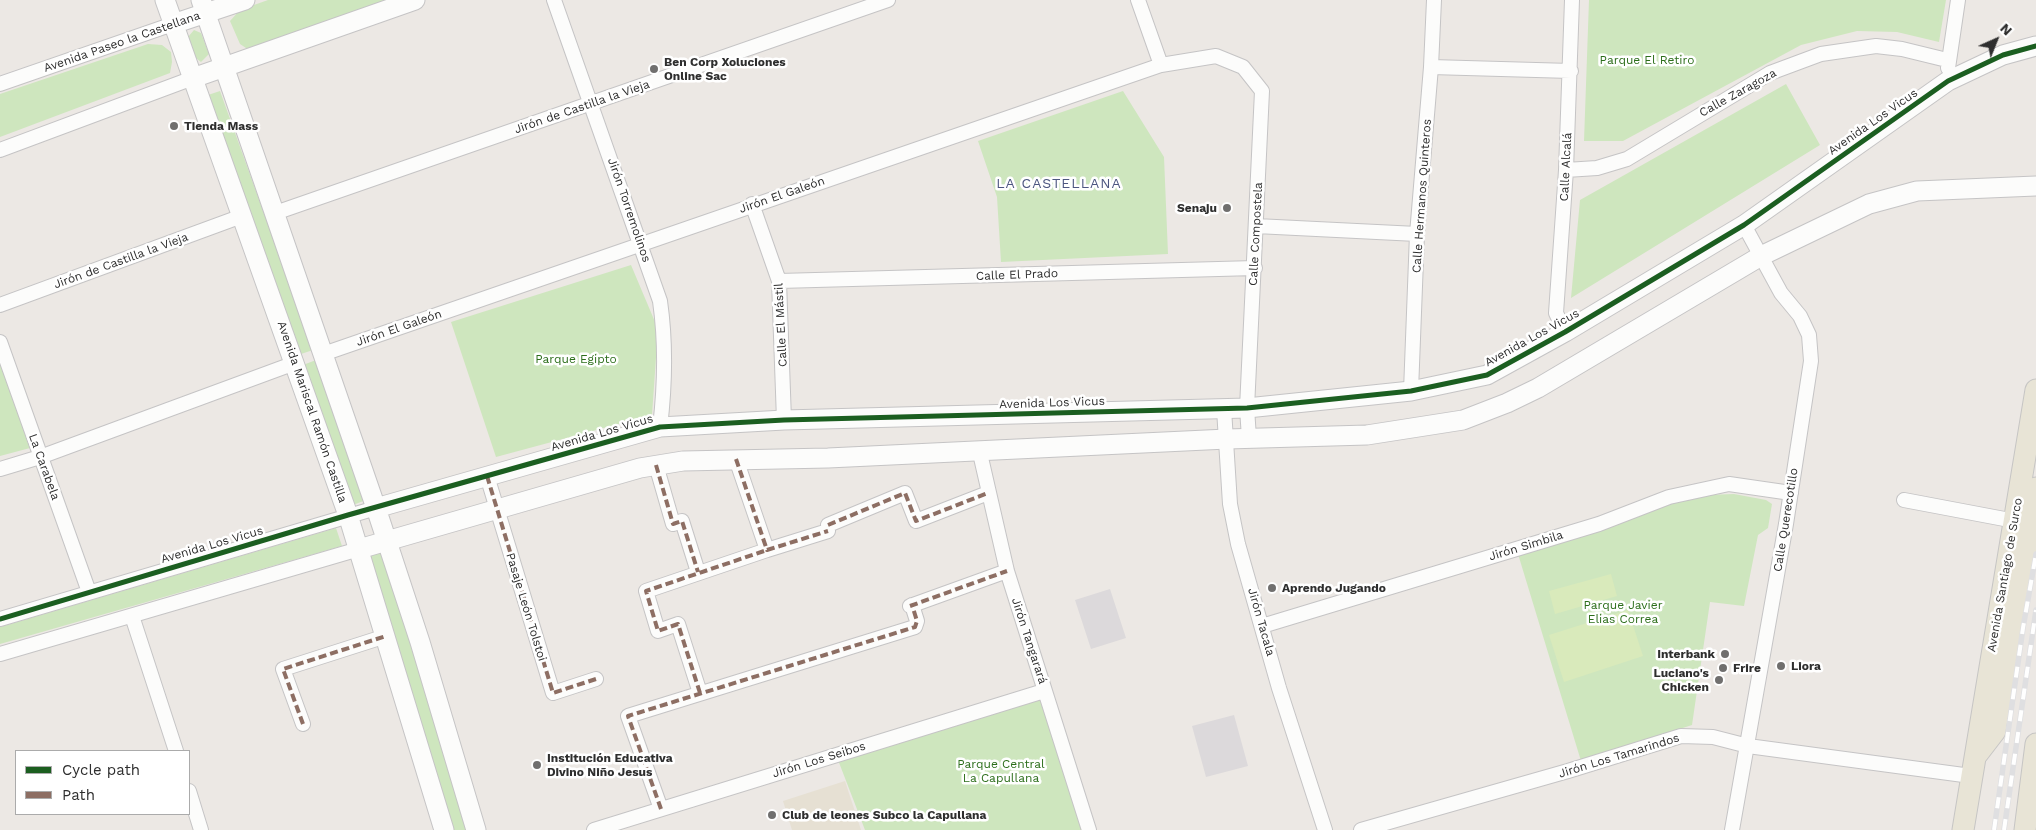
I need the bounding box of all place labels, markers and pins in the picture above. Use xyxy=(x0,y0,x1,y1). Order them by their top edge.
place label: Ben Corp Xoluciones Online Sac xyxy=(664,55,786,83)
marker: Ben Corp Xoluciones Online Sac xyxy=(648,63,660,75)
place label: Tienda Mass xyxy=(184,119,258,133)
marker: Tienda Mass xyxy=(168,120,180,132)
place label: Senaju xyxy=(1177,201,1217,215)
marker: Senaju xyxy=(1221,202,1233,214)
place label: Aprendo Jugando xyxy=(1282,581,1386,595)
marker: Aprendo Jugando xyxy=(1266,582,1278,594)
place label: Interbank xyxy=(1657,647,1715,661)
marker: Interbank xyxy=(1719,648,1731,660)
place label: Liora xyxy=(1791,659,1821,673)
marker: Liora xyxy=(1775,660,1787,672)
place label: Frire xyxy=(1733,661,1761,675)
marker: Frire xyxy=(1717,662,1729,674)
place label: Luciano's Chicken xyxy=(1653,666,1709,694)
marker: Luciano's Chicken xyxy=(1713,674,1725,686)
place label: Institución Educativa Divino Niño Jesus xyxy=(547,751,673,779)
marker: Institución Educativa Divino Niño Jesus xyxy=(531,759,543,771)
place label: Club de leones Subco la Capullana xyxy=(782,808,986,822)
marker: Club de leones Subco la Capullana xyxy=(766,809,778,821)

